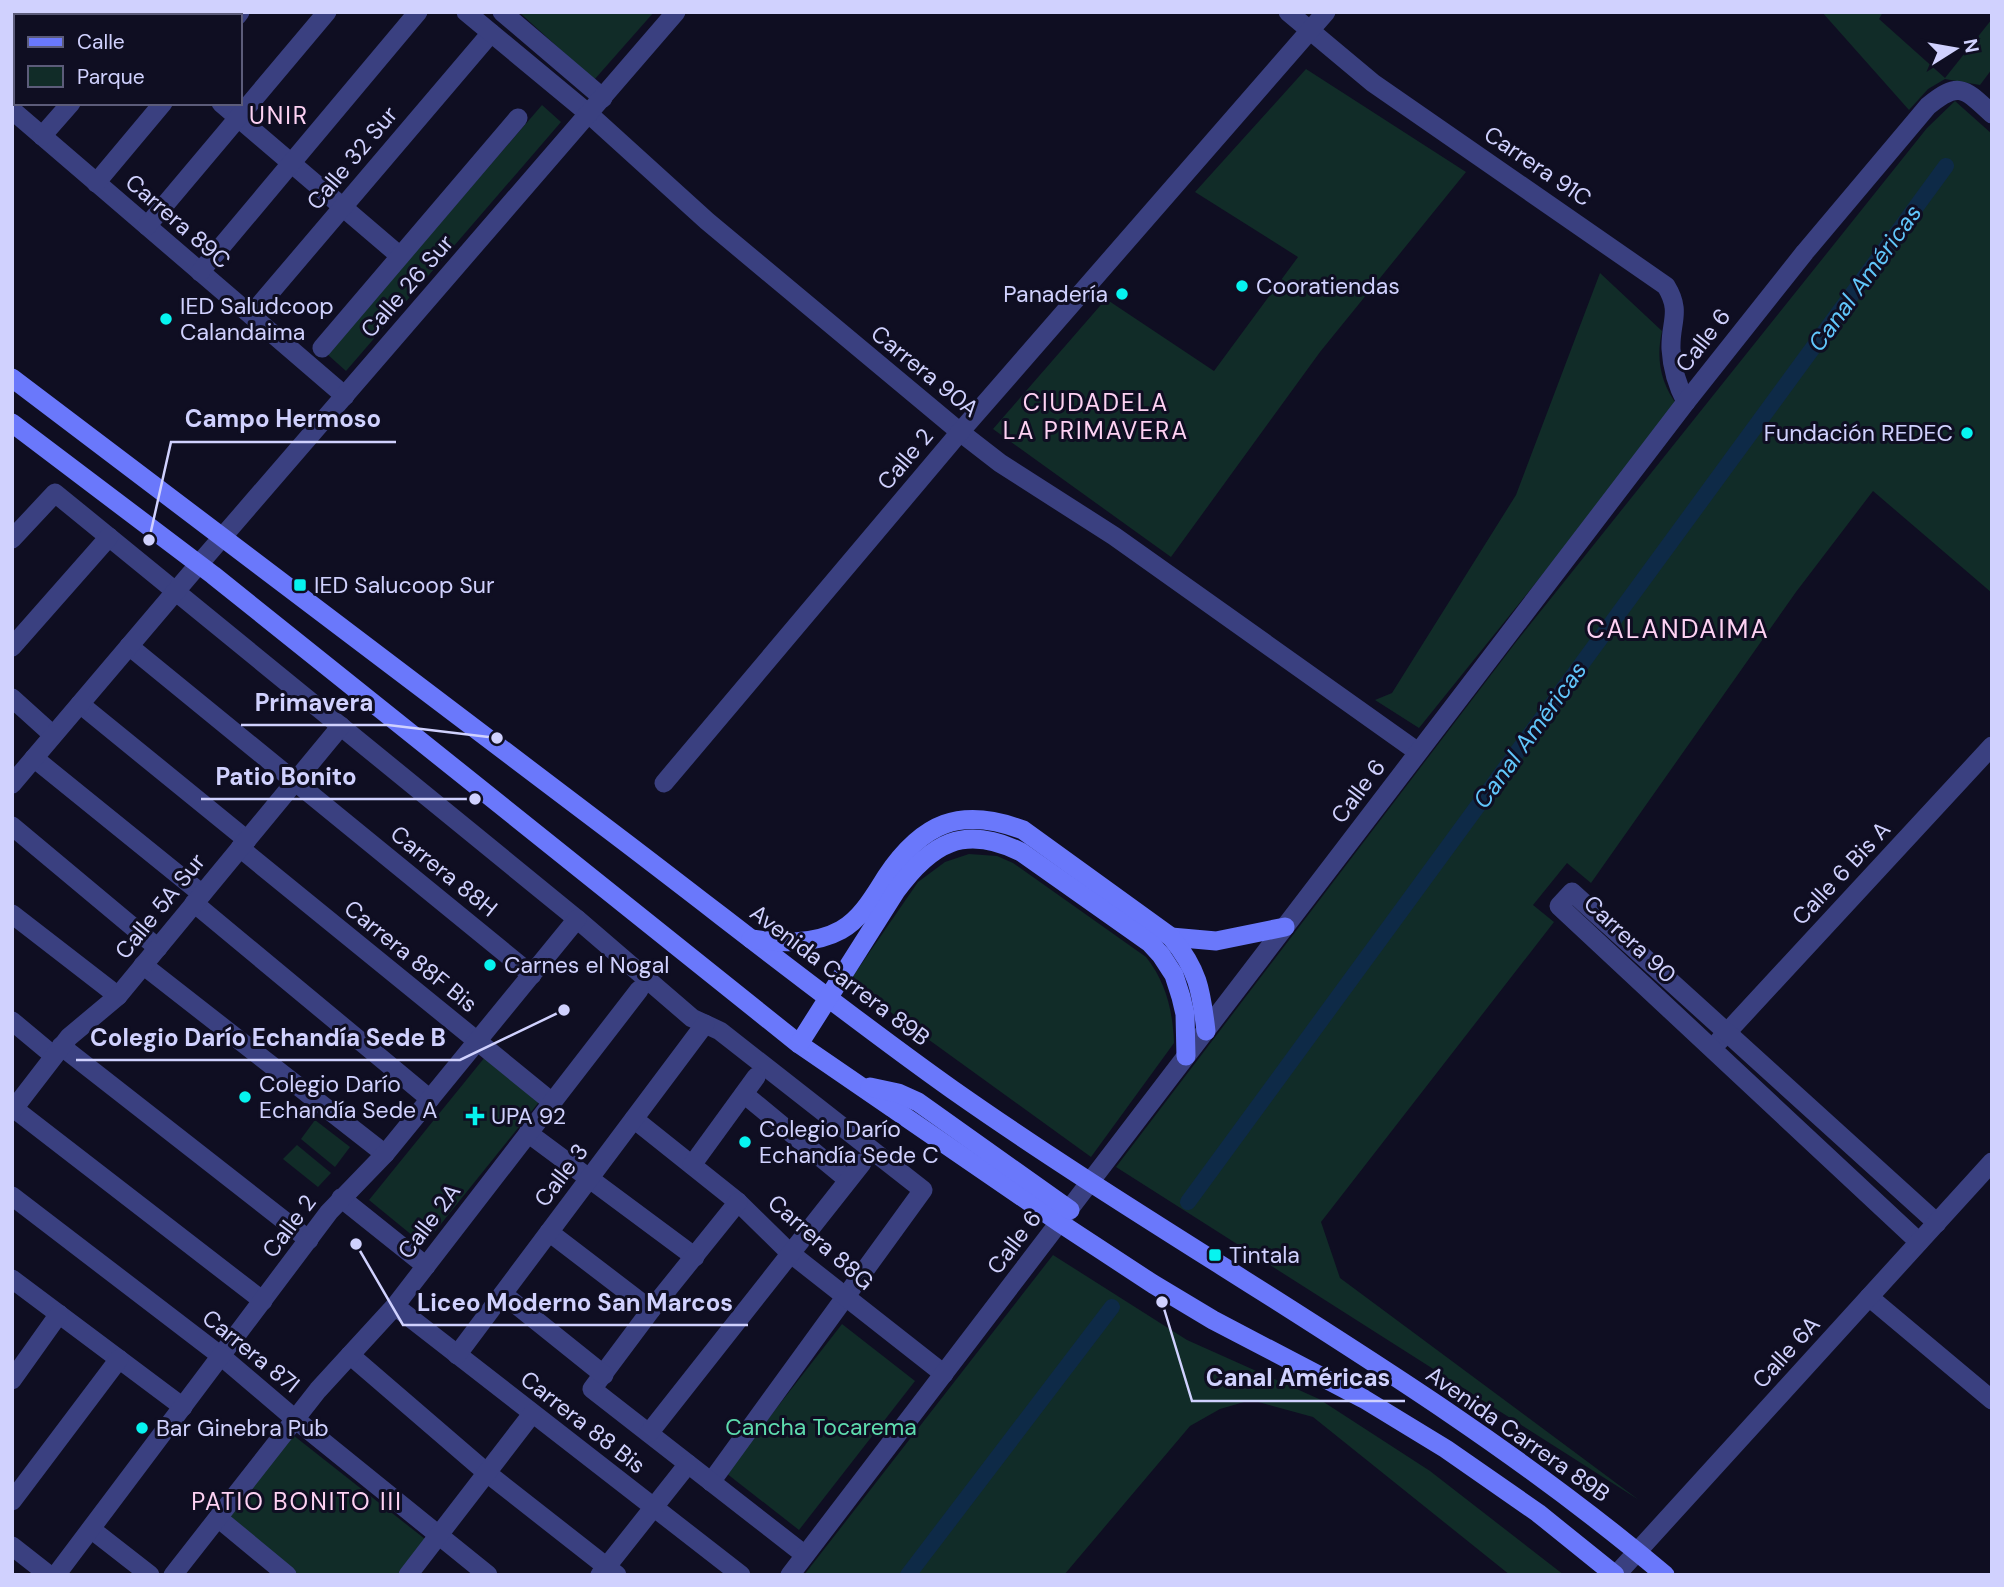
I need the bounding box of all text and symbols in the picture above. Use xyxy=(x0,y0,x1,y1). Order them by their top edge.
legend xyxy=(14,14,242,105)
north arrow xyxy=(1920,14,1990,84)
text: Calle xyxy=(77,28,125,56)
text: N xyxy=(1958,37,1985,55)
text: Parque xyxy=(77,63,145,91)
district label: UNIR xyxy=(249,100,309,131)
street label: Calle 32 Sur xyxy=(300,100,404,216)
street label: Carrera 91C xyxy=(1478,119,1598,213)
street label: Carrera 89C xyxy=(119,167,237,275)
water label: Canal Américas xyxy=(1801,198,1928,357)
street label: Calle 26 Sur xyxy=(354,228,460,344)
place label: Cooratiendas xyxy=(1256,271,1400,301)
marker: Cooratiendas xyxy=(1234,278,1250,294)
place label: Panadería xyxy=(1003,279,1108,309)
marker: Panadería xyxy=(1114,286,1130,302)
place label: IED Saludcoop Calandaima xyxy=(180,291,334,347)
street label: Calle 6 xyxy=(1669,302,1737,378)
marker: IED Saludcoop Calandaima xyxy=(158,311,174,327)
street label: Carrera 90A xyxy=(865,318,985,424)
district label: CIUDADELA LA PRIMAVERA xyxy=(1003,387,1189,446)
callout: Campo Hermoso xyxy=(171,397,396,442)
text: Campo Hermoso xyxy=(185,403,381,434)
place label: Fundación REDEC xyxy=(1764,418,1953,448)
street label: Calle 2 xyxy=(870,422,940,496)
marker: Fundación REDEC xyxy=(1959,425,1975,441)
place label: IED Salucoop Sur xyxy=(314,570,494,600)
marker: IED Salucoop Sur xyxy=(292,577,308,593)
district label: CALANDAIMA xyxy=(1586,612,1770,646)
water label: Canal Américas xyxy=(1466,655,1593,814)
callout: Primavera xyxy=(241,680,388,725)
text: Primavera xyxy=(255,687,373,718)
street label: Calle 6 xyxy=(1324,753,1392,829)
callout: Patio Bonito xyxy=(201,754,370,799)
text: Patio Bonito xyxy=(215,761,357,792)
street label: Calle 6 Bis A xyxy=(1785,815,1897,931)
street label: Carrera 88H xyxy=(384,819,504,923)
street label: Calle 5A Sur xyxy=(108,847,212,965)
street label: Carrera 90 xyxy=(1577,888,1683,990)
street label: Carrera 88F Bis xyxy=(338,893,484,1019)
street label: Avenida Carrera 89B xyxy=(744,897,936,1053)
place label: Carnes el Nogal xyxy=(504,950,669,980)
marker: Carnes el Nogal xyxy=(482,957,498,973)
callout: Colegio Darío Echandía Sede B xyxy=(76,1015,460,1060)
text: Colegio Darío Echandía Sede B xyxy=(90,1022,446,1053)
place label: Colegio Darío Echandía Sede A xyxy=(259,1069,438,1125)
marker: Colegio Darío Echandía Sede A xyxy=(237,1089,253,1105)
place label: UPA 92 xyxy=(491,1101,566,1131)
marker: UPA 92 xyxy=(465,1106,485,1126)
place label: Colegio Darío Echandía Sede C xyxy=(759,1114,939,1170)
marker: Colegio Darío Echandía Sede C xyxy=(737,1134,753,1150)
street label: Calle 3 xyxy=(527,1137,595,1213)
street label: Calle 2A xyxy=(391,1177,467,1265)
street label: Calle 2 xyxy=(255,1188,323,1264)
street label: Carrera 88G xyxy=(762,1188,880,1296)
street label: Calle 6 xyxy=(980,1204,1048,1280)
place label: Tintala xyxy=(1229,1240,1300,1270)
marker: Tintala xyxy=(1207,1247,1223,1263)
callout: Liceo Moderno San Marcos xyxy=(403,1280,748,1325)
text: Liceo Moderno San Marcos xyxy=(417,1287,733,1318)
street label: Carrera 87I xyxy=(196,1303,306,1399)
street label: Calle 6A xyxy=(1746,1310,1826,1394)
callout: Canal Américas xyxy=(1192,1356,1405,1401)
street label: Avenida Carrera 89B xyxy=(1420,1359,1616,1509)
text: Canal Américas xyxy=(1206,1362,1390,1393)
street label: Carrera 88 Bis xyxy=(514,1364,652,1480)
park label: Cancha Tocarema xyxy=(725,1412,917,1442)
place label: Bar Ginebra Pub xyxy=(156,1413,329,1443)
marker: Bar Ginebra Pub xyxy=(134,1420,150,1436)
district label: PATIO BONITO III xyxy=(191,1486,403,1517)

